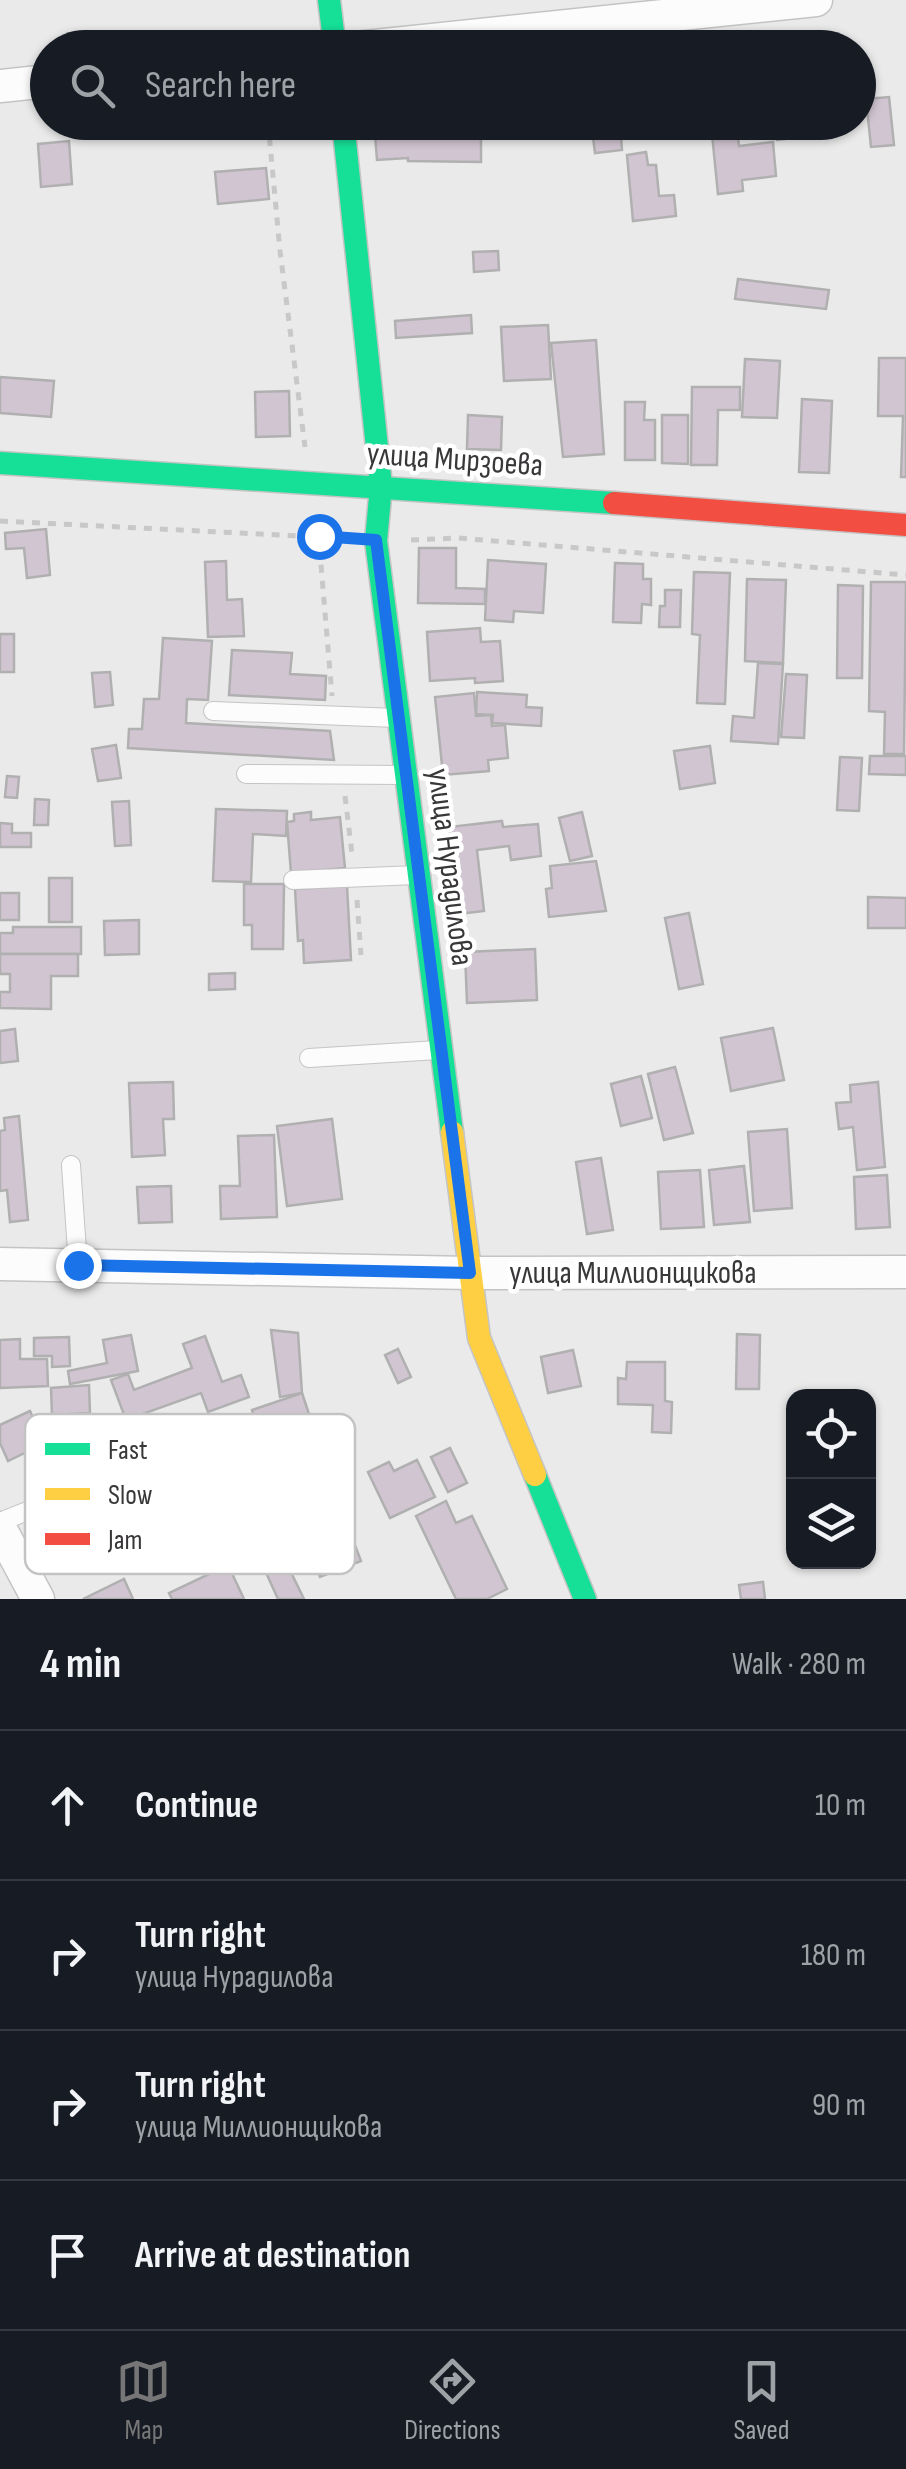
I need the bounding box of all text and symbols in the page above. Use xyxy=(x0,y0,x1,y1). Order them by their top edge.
search box xyxy=(30,30,876,140)
icon: search xyxy=(65,58,120,113)
text: Search here xyxy=(145,63,296,108)
street label: улица Мирзоева xyxy=(366,434,544,486)
route start xyxy=(297,514,343,560)
street label: улица Нурадилова xyxy=(419,766,481,968)
route end xyxy=(56,1243,102,1289)
street label: улица Миллионщикова xyxy=(509,1254,757,1293)
map controls xyxy=(786,1389,876,1569)
button: locate xyxy=(786,1389,876,1479)
legend xyxy=(25,1414,355,1574)
text: Fast xyxy=(108,1434,147,1467)
text: Slow xyxy=(108,1479,153,1512)
button: layers xyxy=(786,1479,876,1569)
text: Jam xyxy=(107,1524,143,1557)
text: 4 min xyxy=(40,1639,121,1690)
text: Walk · 280 m xyxy=(732,1645,866,1684)
icon: ahead xyxy=(40,1778,95,1833)
text: Continue xyxy=(135,1783,258,1828)
text: 10 m xyxy=(815,1786,866,1825)
text: Turn right xyxy=(135,1913,266,1958)
icon: right xyxy=(40,1928,95,1983)
text: 180 m xyxy=(801,1936,866,1975)
text: улица Нурадилова xyxy=(135,1958,334,1997)
text: Turn right xyxy=(135,2063,266,2108)
icon: right xyxy=(40,2078,95,2133)
text: 90 m xyxy=(812,2086,866,2125)
text: улица Миллионщикова xyxy=(135,2108,382,2147)
icon: arrive xyxy=(40,2228,95,2283)
text: Arrive at destination xyxy=(135,2233,410,2278)
tab: Map xyxy=(116,2354,171,2447)
tab: Directions xyxy=(404,2354,501,2447)
tab: Saved xyxy=(733,2354,790,2447)

